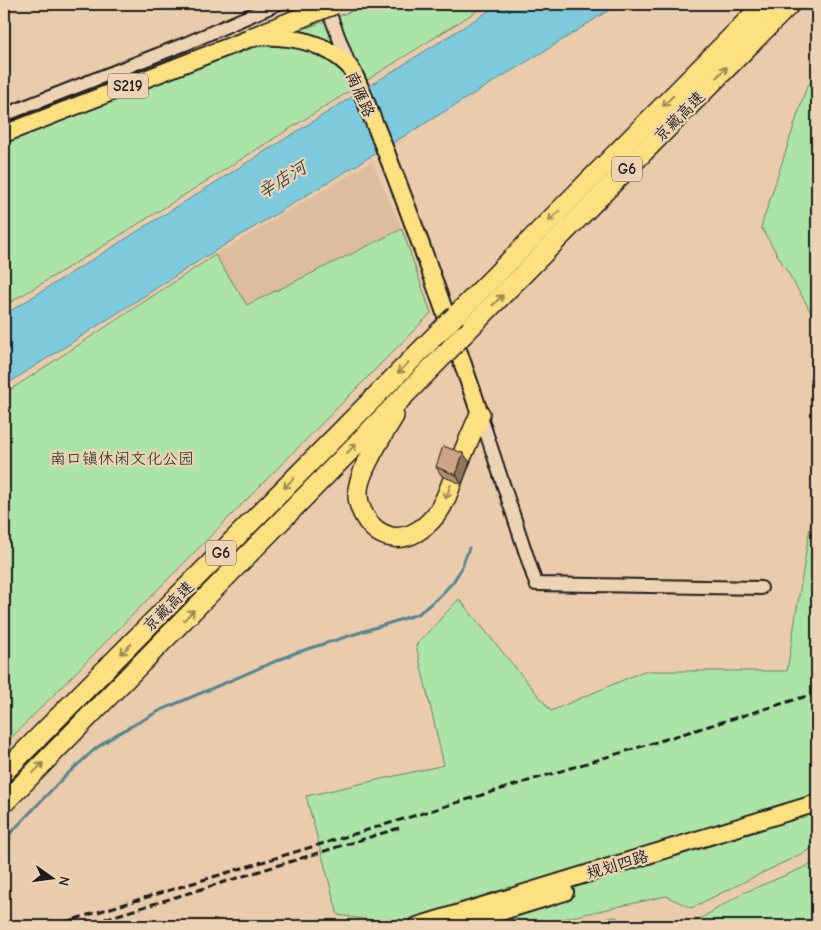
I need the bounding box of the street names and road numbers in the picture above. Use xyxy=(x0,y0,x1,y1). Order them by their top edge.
street label: 南雁路 xyxy=(342,69,378,120)
road number: S219 xyxy=(108,74,148,98)
street label: 京藏高速 xyxy=(651,88,709,146)
road number: G6 xyxy=(612,156,642,182)
road number: G6 xyxy=(206,540,236,566)
street label: 京藏高速 xyxy=(140,578,198,636)
street label: 规划四路 xyxy=(584,847,651,883)

